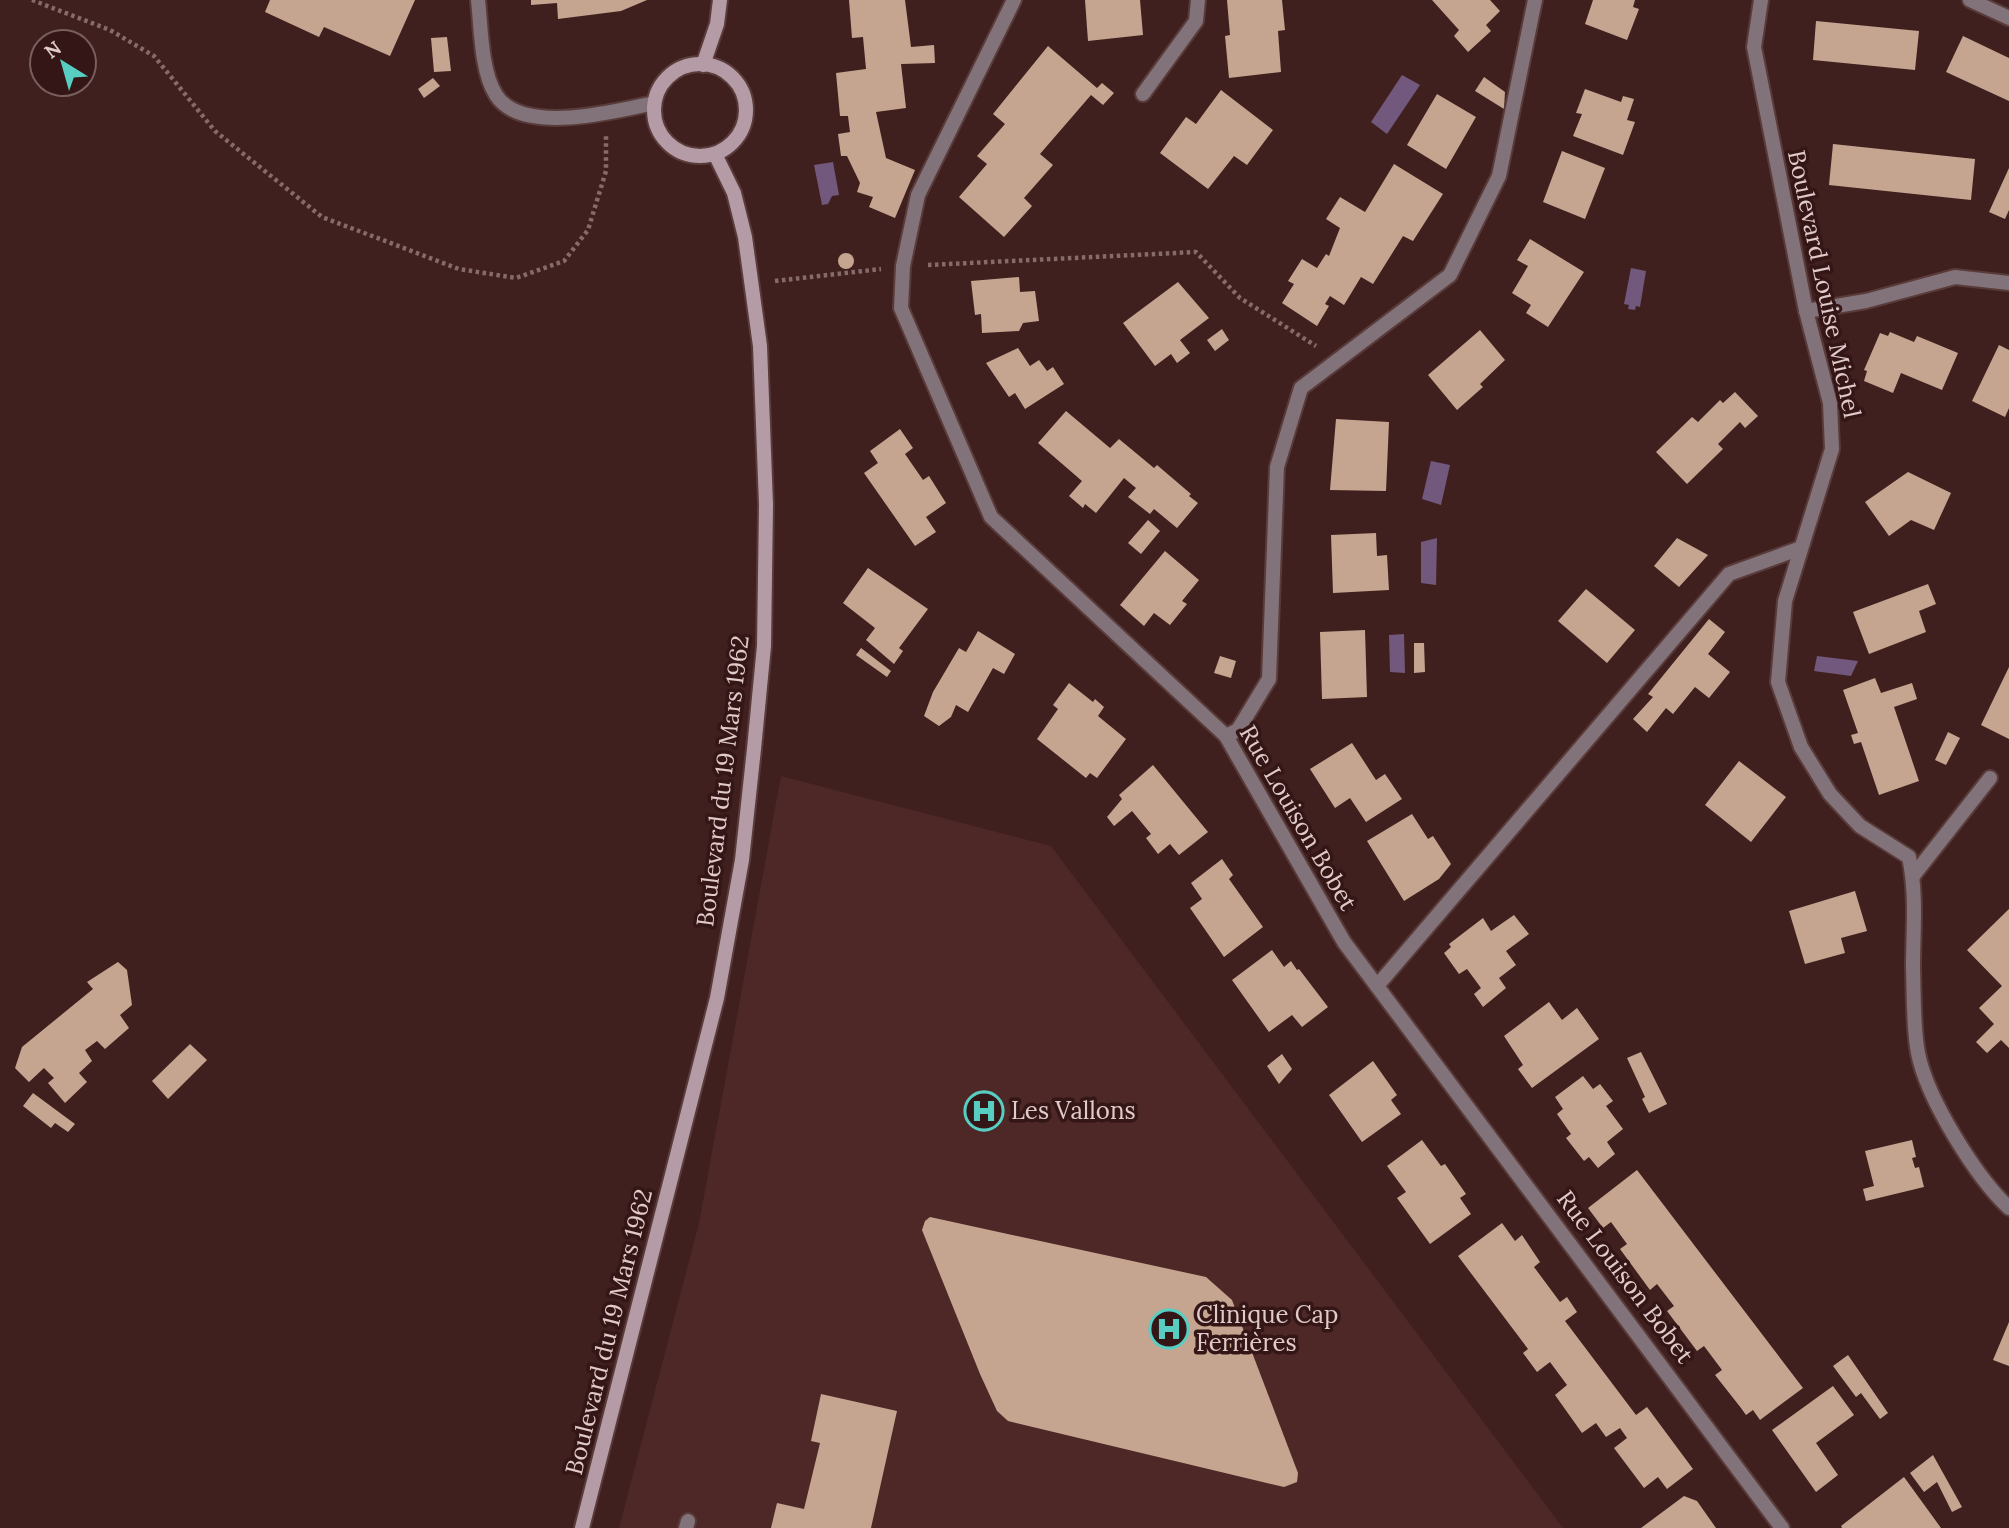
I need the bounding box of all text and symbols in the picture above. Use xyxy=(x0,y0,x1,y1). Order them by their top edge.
north arrow xyxy=(28,28,98,98)
text: N xyxy=(40,35,66,63)
street label: Boulevard Louise Michel xyxy=(1781,147,1868,421)
street label: Boulevard du 19 Mars 1962 xyxy=(689,633,756,928)
street label: Rue Louison Bobet xyxy=(1233,720,1364,917)
hospital icon: Les Vallons xyxy=(963,1090,1005,1132)
place label: Les Vallons xyxy=(1011,1095,1136,1126)
street label: Rue Louison Bobet xyxy=(1550,1184,1701,1370)
street label: Boulevard du 19 Mars 1962 xyxy=(558,1186,659,1478)
place label: Clinique Cap Ferrières xyxy=(1196,1299,1338,1358)
hospital icon: Clinique Cap Ferrières xyxy=(1148,1308,1190,1350)

